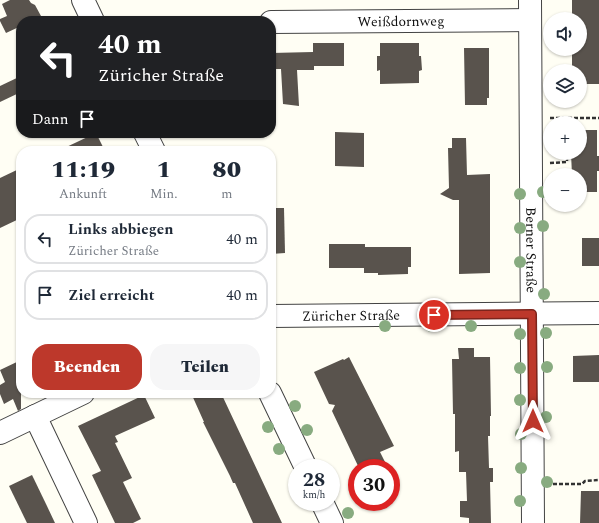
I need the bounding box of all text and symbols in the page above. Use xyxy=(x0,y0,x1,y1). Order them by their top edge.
street label: Weißdornweg xyxy=(357,11,445,32)
map controls xyxy=(543,12,587,212)
button: sound xyxy=(543,12,587,56)
text: 40 m xyxy=(98,23,162,66)
icon: left xyxy=(32,32,84,84)
text: Züricher Straße xyxy=(98,62,224,89)
button: layers xyxy=(543,64,587,108)
text: Dann xyxy=(32,108,68,131)
icon: arrive xyxy=(76,108,98,130)
button: + xyxy=(543,116,587,160)
text: 11:19 xyxy=(51,152,115,188)
text: 1 xyxy=(157,152,171,188)
text: 80 xyxy=(212,152,241,188)
button: − xyxy=(543,168,587,212)
text: Ankunft xyxy=(59,184,107,204)
text: Min. xyxy=(150,184,177,204)
text: m xyxy=(221,184,232,204)
street label: Berner Straße xyxy=(520,207,542,293)
text: Links abbiegen xyxy=(68,218,173,241)
icon: left xyxy=(34,228,56,250)
text: 40 m xyxy=(226,228,258,251)
text: Züricher Straße xyxy=(68,241,159,261)
icon: arrive xyxy=(34,284,56,306)
text: Ziel erreicht xyxy=(68,284,154,307)
text: 40 m xyxy=(226,284,258,307)
pin xyxy=(417,298,451,332)
icon: arrive xyxy=(423,304,445,326)
street label: Züricher Straße xyxy=(302,305,400,327)
button: Beenden xyxy=(32,344,142,390)
button: Teilen xyxy=(150,344,260,390)
position arrow xyxy=(512,400,554,442)
speed limit sign: 30 xyxy=(348,459,400,511)
text: 28 xyxy=(303,465,325,495)
text: km/h xyxy=(303,487,325,503)

